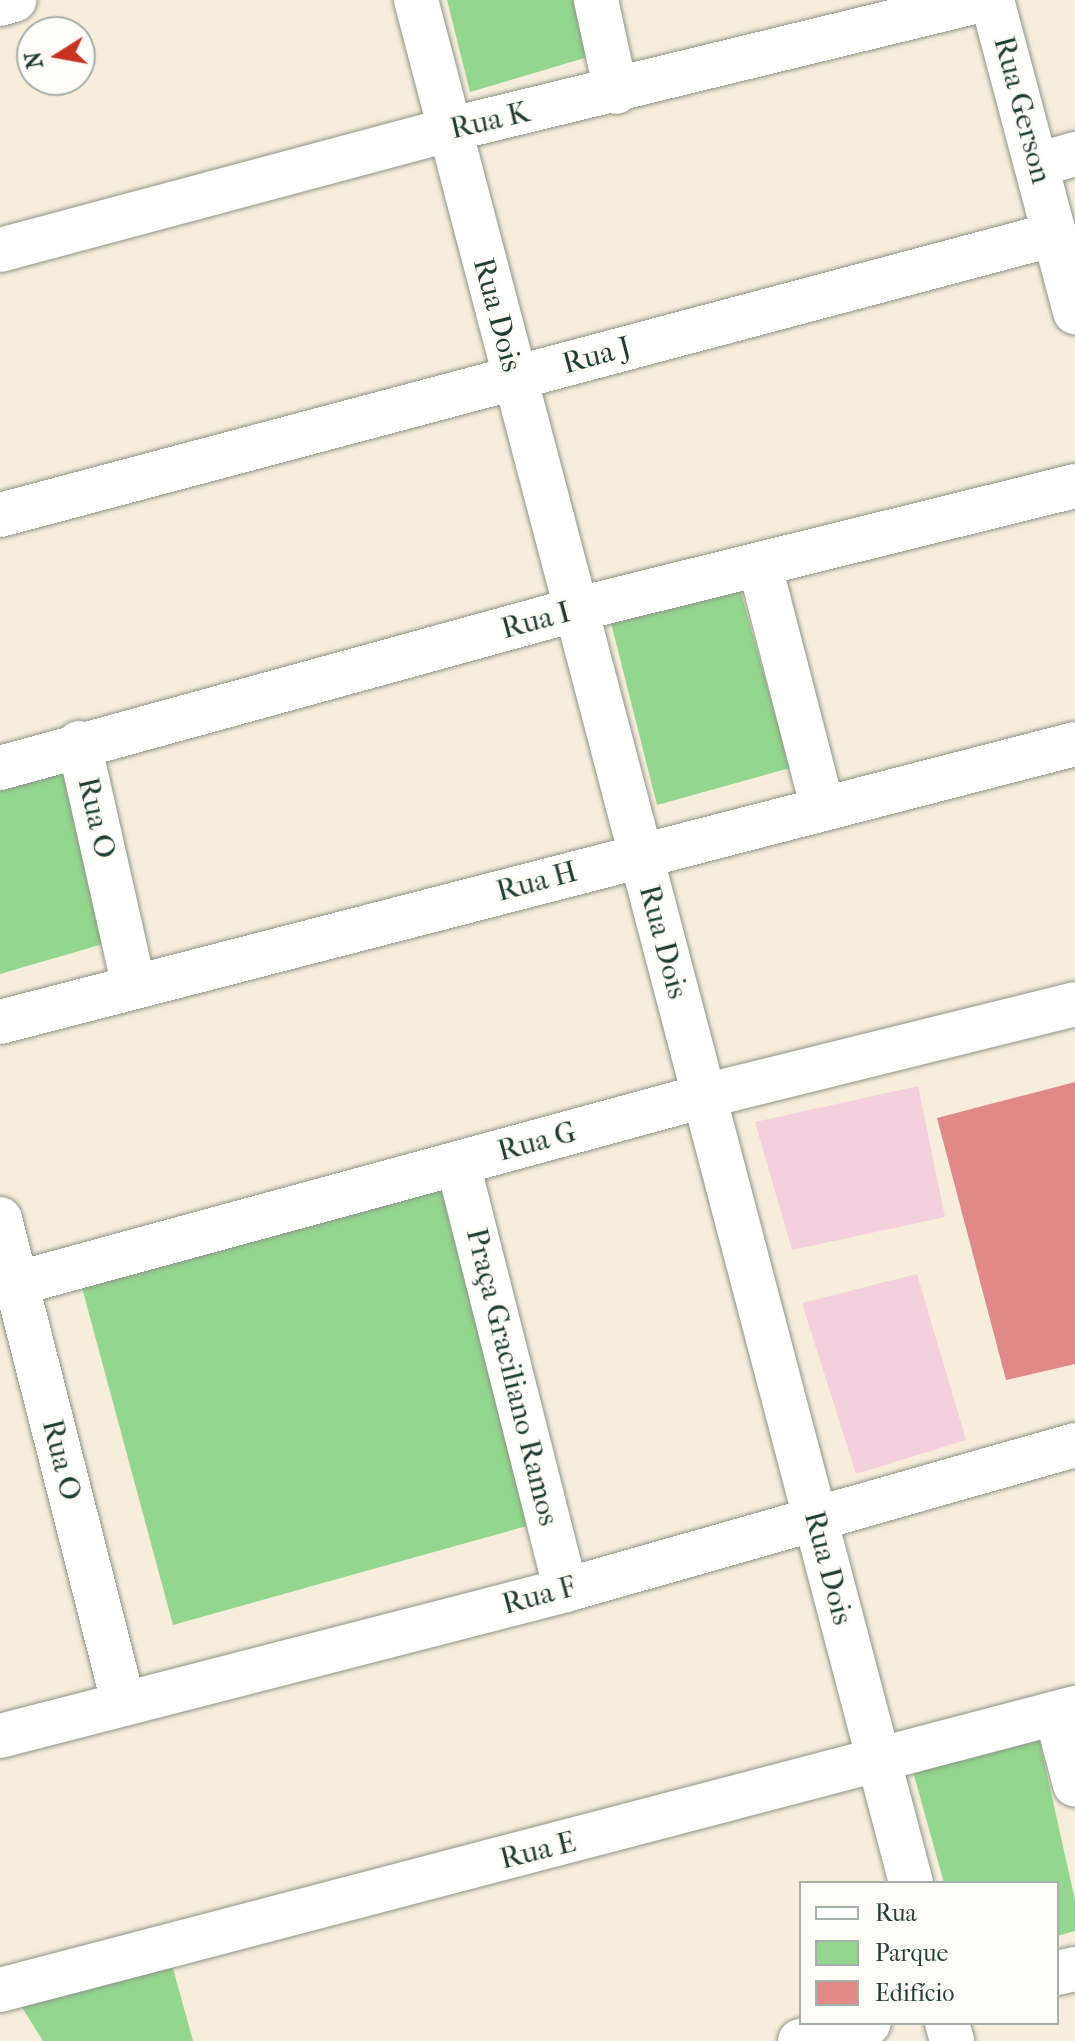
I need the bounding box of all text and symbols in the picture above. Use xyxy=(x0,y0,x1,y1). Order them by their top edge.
north arrow xyxy=(16,16,96,96)
street label: Rua Gerson xyxy=(985,32,1059,188)
text: N xyxy=(20,50,49,71)
street label: Rua K xyxy=(447,94,533,148)
street label: Rua Dois xyxy=(465,254,529,376)
street label: Rua J xyxy=(559,330,635,382)
street label: Rua I xyxy=(497,595,575,647)
street label: Rua O xyxy=(69,774,123,862)
street label: Rua H xyxy=(493,854,581,910)
street label: Rua Dois xyxy=(631,881,695,1003)
street label: Rua G xyxy=(494,1114,580,1170)
street label: Praça Graciliano Ramos xyxy=(458,1224,566,1530)
street label: Rua O xyxy=(34,1416,88,1504)
street label: Rua Dois xyxy=(796,1507,860,1629)
street label: Rua F xyxy=(498,1569,580,1623)
street label: Rua E xyxy=(496,1824,580,1878)
legend xyxy=(799,1881,1059,2025)
text: Rua xyxy=(875,1899,917,1927)
text: Parque xyxy=(875,1939,948,1967)
text: Edifício xyxy=(875,1979,954,2007)

